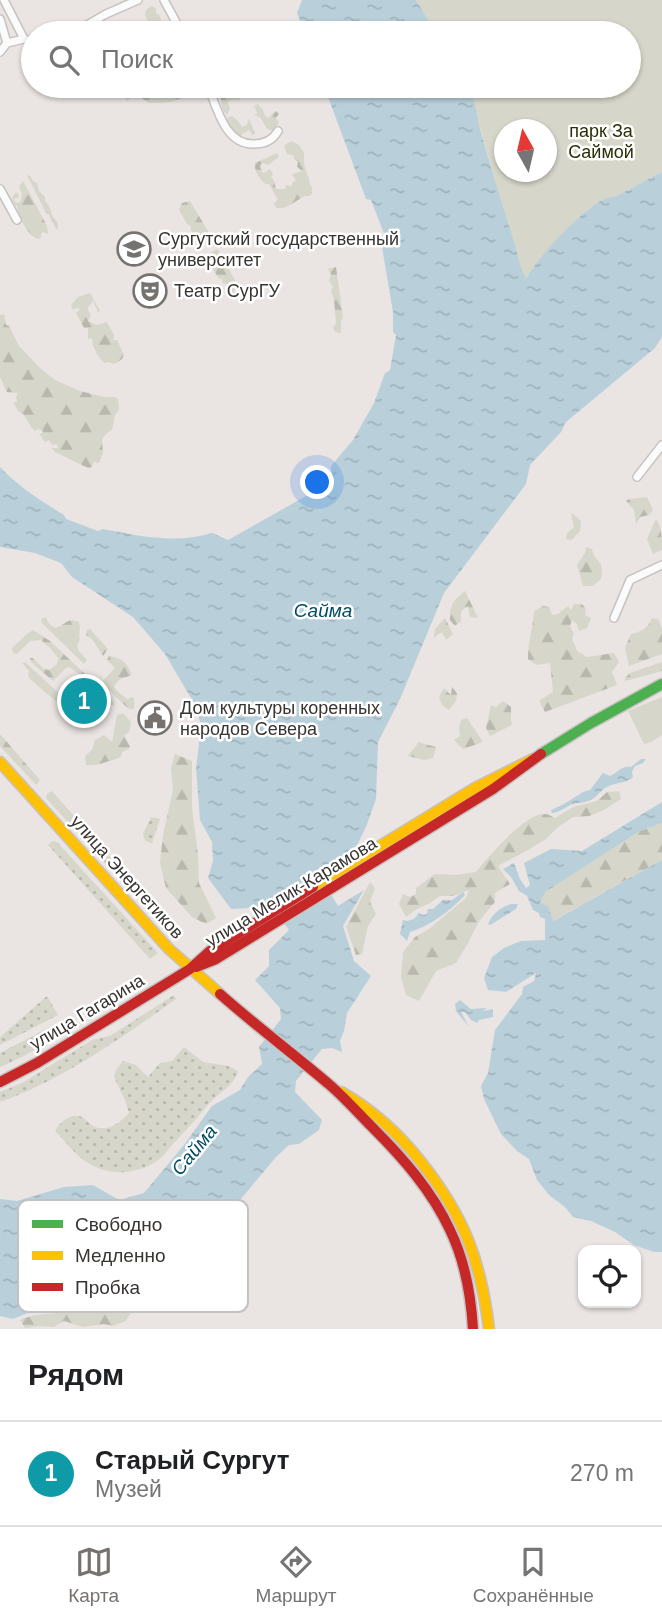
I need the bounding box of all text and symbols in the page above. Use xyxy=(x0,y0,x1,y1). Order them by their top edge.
search box xyxy=(21,21,641,98)
icon: search xyxy=(45,41,83,79)
text: Поиск xyxy=(101,44,173,74)
north arrow xyxy=(494,119,557,182)
park label: парк За Саймой xyxy=(568,121,634,162)
place label: Сургутский государственный университет xyxy=(158,229,399,270)
school or university icon: Сургутский государственный университет xyxy=(115,230,153,268)
theatre icon: Театр СурГУ xyxy=(131,272,169,310)
place label: Театр СурГУ xyxy=(174,281,280,301)
your location xyxy=(300,465,334,499)
water label: Сайма xyxy=(294,600,352,621)
pin: 1 xyxy=(61,675,107,727)
place label: Дом культуры коренных народов Севера xyxy=(180,698,380,739)
public building icon: Дом культуры коренных народов Севера xyxy=(136,699,174,737)
street label: улица Энергетиков xyxy=(66,811,188,943)
street label: улица Мелик-Карамова xyxy=(202,832,381,951)
street label: улица Гагарина xyxy=(26,970,148,1054)
water label: Сайма xyxy=(167,1121,221,1179)
legend xyxy=(18,1200,248,1312)
text: Свободно xyxy=(75,1214,162,1235)
text: Медленно xyxy=(75,1245,165,1266)
map controls xyxy=(578,1245,641,1308)
button: locate xyxy=(578,1245,641,1308)
text: Пробка xyxy=(75,1277,140,1298)
text: Рядом xyxy=(28,1358,124,1391)
text: Старый Сургут xyxy=(95,1445,289,1475)
text: 1 xyxy=(45,1460,57,1486)
text: 270 m xyxy=(570,1460,634,1486)
text: Музей xyxy=(95,1476,162,1502)
tab: Карта xyxy=(68,1543,119,1607)
tab: Маршрут xyxy=(255,1543,336,1607)
tab: Сохранённые xyxy=(473,1543,594,1607)

